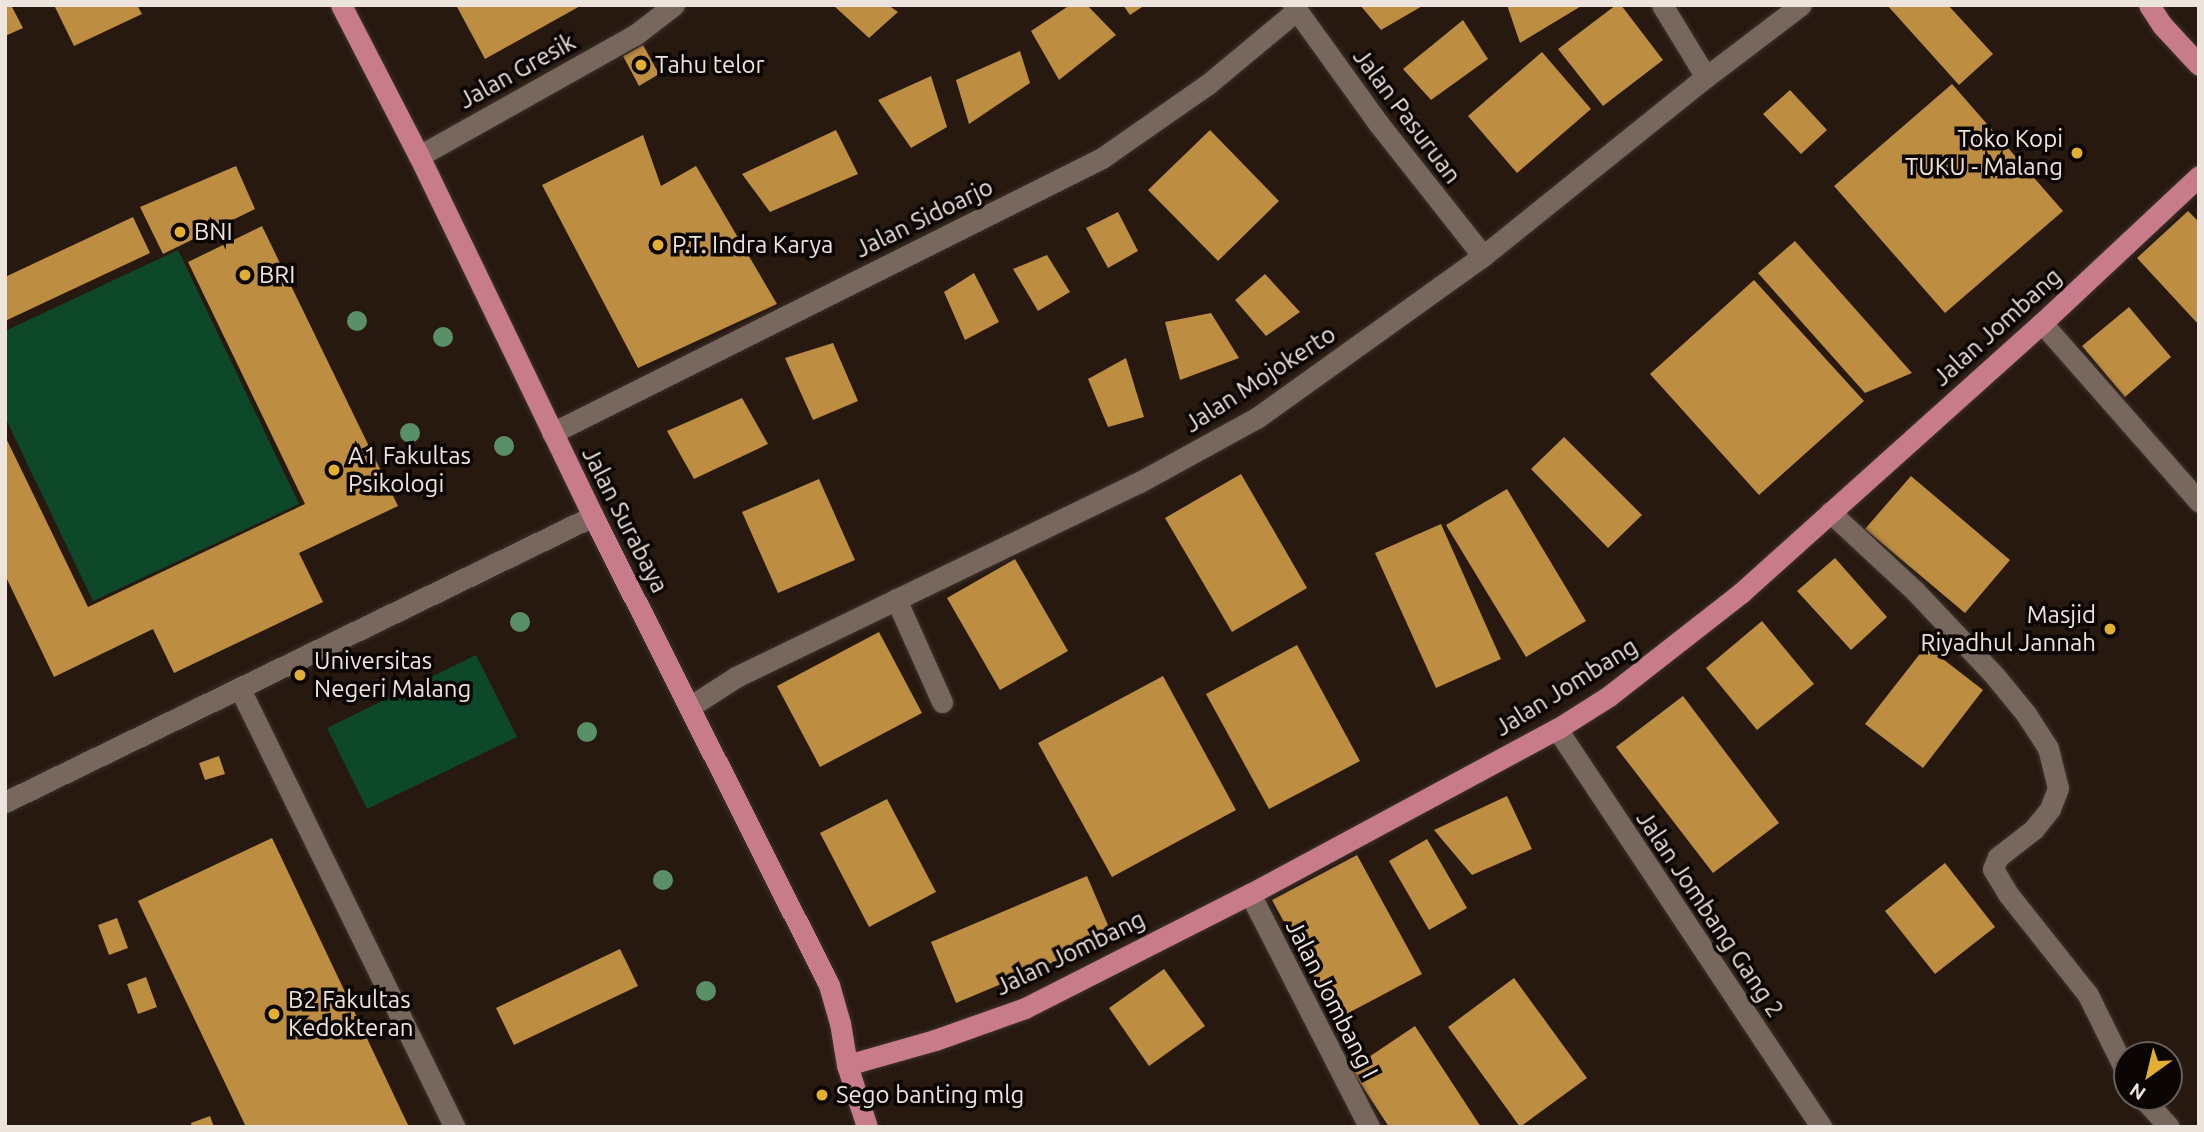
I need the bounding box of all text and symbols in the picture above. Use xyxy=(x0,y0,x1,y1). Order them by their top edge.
street label: Jalan Gresik xyxy=(454,27,580,115)
street label: Jalan Pasuruan xyxy=(1347,43,1467,189)
place label: Tahu telor xyxy=(655,51,765,79)
marker: Tahu telor xyxy=(633,57,649,73)
place label: Toko Kopi TUKU - Malang xyxy=(1905,125,2063,181)
marker: Toko Kopi TUKU - Malang xyxy=(2069,145,2085,161)
street label: Jalan Sidoarjo xyxy=(850,172,998,264)
place label: BNI xyxy=(194,218,233,246)
marker: BNI xyxy=(172,224,188,240)
place label: P.T. Indra Karya xyxy=(672,231,833,259)
marker: P.T. Indra Karya xyxy=(650,237,666,253)
place label: BRI xyxy=(259,261,295,289)
street label: Jalan Jombang xyxy=(1927,262,2067,392)
marker: BRI xyxy=(237,267,253,283)
street label: Jalan Mojokerto xyxy=(1179,319,1341,439)
place label: A1 Fakultas Psikologi xyxy=(348,442,471,498)
street label: Jalan Surabaya xyxy=(576,442,674,598)
marker: A1 Fakultas Psikologi xyxy=(326,462,342,478)
place label: Masjid Riyadhul Jannah xyxy=(1921,601,2096,657)
marker: Masjid Riyadhul Jannah xyxy=(2102,621,2118,637)
street label: Jalan Jombang xyxy=(1489,632,1643,742)
place label: Universitas Negeri Malang xyxy=(314,647,471,703)
marker: Universitas Negeri Malang xyxy=(292,667,308,683)
street label: Jalan Jombang Gang 2 xyxy=(1630,805,1790,1023)
street label: Jalan Jombang xyxy=(991,904,1149,1002)
street label: Jalan Jombang I xyxy=(1280,915,1384,1083)
place label: B2 Fakultas Kedokteran xyxy=(288,986,413,1042)
marker: B2 Fakultas Kedokteran xyxy=(266,1006,282,1022)
north arrow xyxy=(2113,1041,2183,1111)
text: N xyxy=(2125,1079,2149,1105)
place label: Sego banting mlg xyxy=(836,1081,1024,1109)
marker: Sego banting mlg xyxy=(814,1087,830,1103)

